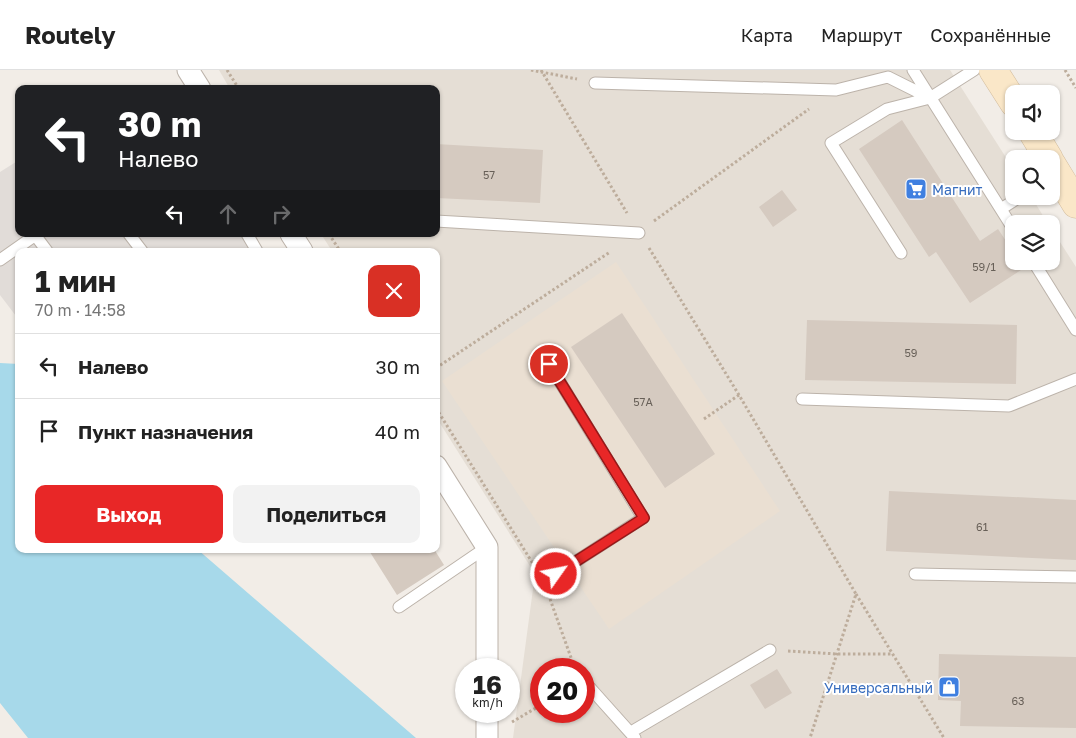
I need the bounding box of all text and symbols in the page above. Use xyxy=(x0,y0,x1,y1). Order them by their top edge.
text: Routely xyxy=(25,20,116,49)
text: Карта xyxy=(741,24,793,46)
text: Маршрут xyxy=(821,24,902,46)
text: Сохранённые xyxy=(930,24,1051,46)
map controls xyxy=(1005,85,1060,270)
button: sound xyxy=(1005,85,1060,140)
text: 30 m xyxy=(118,103,201,145)
icon: left xyxy=(35,105,100,170)
text: Налево xyxy=(118,145,198,172)
button: search xyxy=(1005,150,1060,205)
house number: 57 xyxy=(483,168,495,181)
supermarket icon: Магнит xyxy=(904,177,928,201)
place label: Магнит xyxy=(932,181,982,198)
icon: left xyxy=(161,200,189,228)
icon: ahead xyxy=(214,200,242,228)
icon: right xyxy=(267,200,295,228)
button: layers xyxy=(1005,215,1060,270)
house number: 59/1 xyxy=(972,260,996,273)
text: 1 мин xyxy=(35,263,116,299)
button: close xyxy=(368,265,420,317)
text: 70 m · 14:58 xyxy=(35,300,126,320)
pin xyxy=(528,343,570,385)
house number: 59 xyxy=(904,346,918,359)
icon: arrive xyxy=(535,350,563,378)
icon: left xyxy=(35,352,63,380)
text: Налево xyxy=(78,355,148,378)
text: 30 m xyxy=(376,355,420,378)
house number: 57А xyxy=(633,395,653,408)
icon: arrive xyxy=(35,417,63,445)
text: Пункт назначения xyxy=(78,420,253,443)
text: 40 m xyxy=(375,420,420,443)
button: Выход xyxy=(35,485,223,543)
button: Поделиться xyxy=(233,485,420,543)
house number: 61 xyxy=(976,520,988,533)
position arrow xyxy=(529,547,581,599)
speed limit sign: 20 xyxy=(530,658,595,723)
text: 16 xyxy=(473,669,502,700)
shop icon: Универсальный xyxy=(937,675,961,699)
place label: Универсальный xyxy=(824,679,933,696)
house number: 63 xyxy=(1011,694,1025,707)
text: km/h xyxy=(472,695,503,710)

